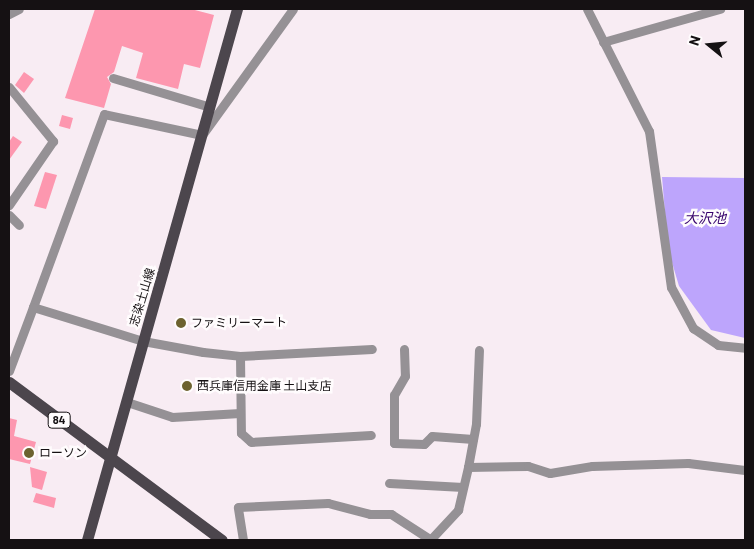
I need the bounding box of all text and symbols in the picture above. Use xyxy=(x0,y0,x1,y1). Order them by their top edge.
north arrow xyxy=(684,20,734,70)
text: N xyxy=(685,34,704,47)
water label: 大沢池 xyxy=(684,210,726,226)
street label: 志染土山線 xyxy=(126,266,158,328)
place label: ファミリーマート xyxy=(191,316,287,330)
marker: ファミリーマート xyxy=(175,317,187,329)
place label: 西兵庫信用金庫 土山支店 xyxy=(197,379,331,393)
marker: 西兵庫信用金庫 土山支店 xyxy=(181,380,193,392)
road number: 84 xyxy=(46,412,72,428)
place label: ローソン xyxy=(39,446,87,460)
marker: ローソン xyxy=(23,447,35,459)

